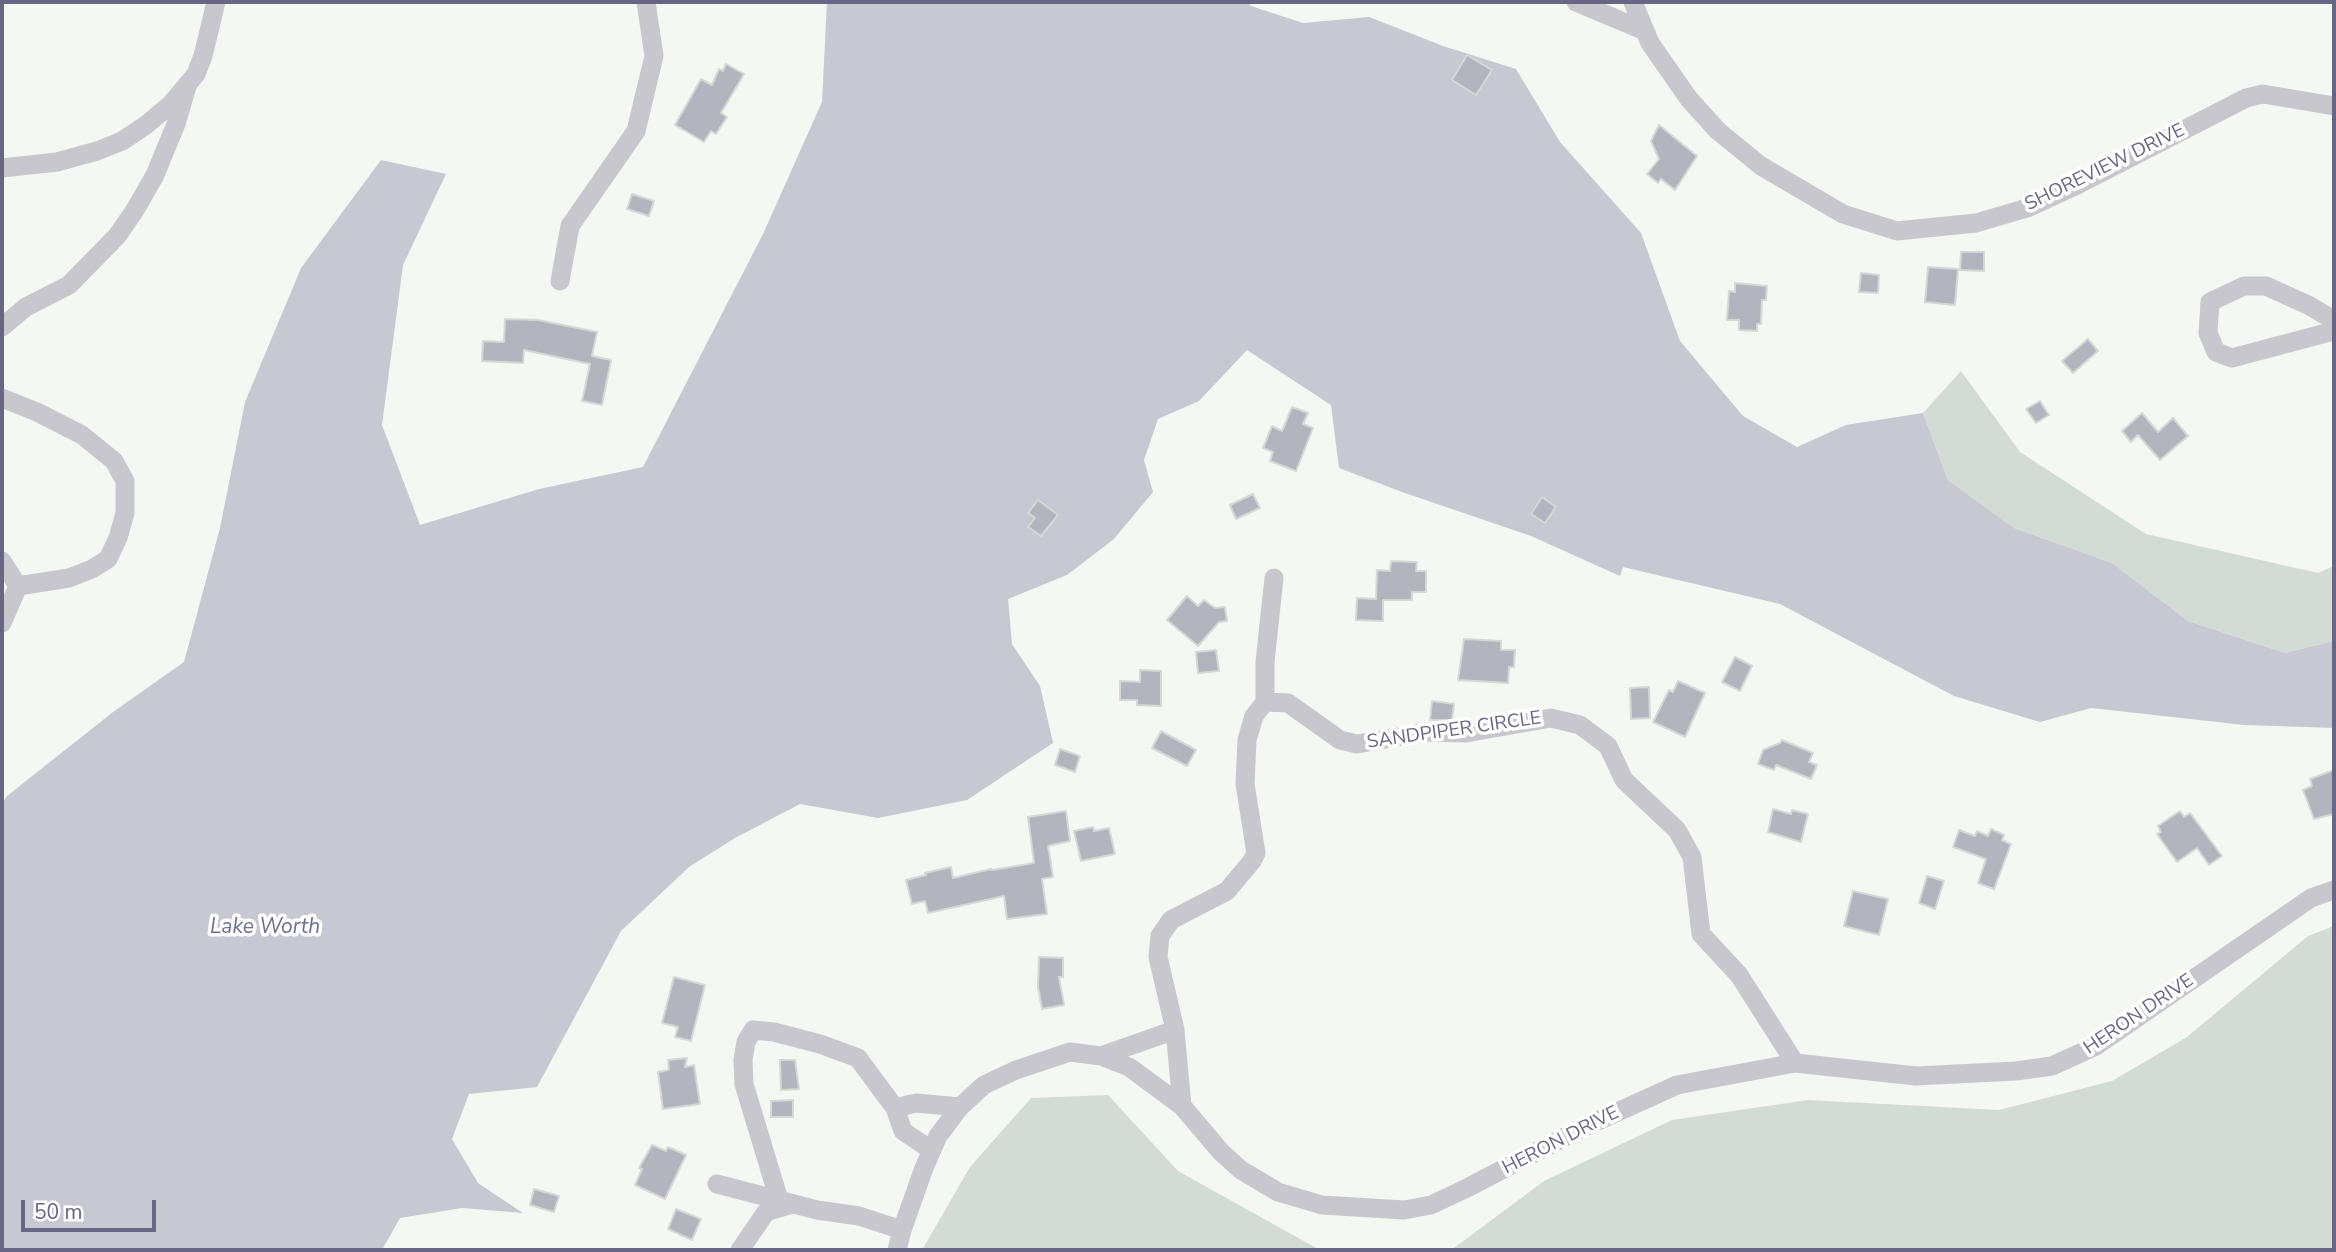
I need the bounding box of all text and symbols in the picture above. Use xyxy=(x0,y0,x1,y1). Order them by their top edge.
street label: SHOREVIEW DRIVE xyxy=(2021,119,2189,217)
street label: SANDPIPER CIRCLE xyxy=(1365,707,1543,755)
water label: Lake Worth xyxy=(210,915,320,941)
street label: HERON DRIVE xyxy=(2080,970,2198,1060)
street label: HERON DRIVE xyxy=(1499,1102,1623,1180)
scale bar xyxy=(24,1186,159,1230)
text: 50 m xyxy=(34,1198,83,1226)

